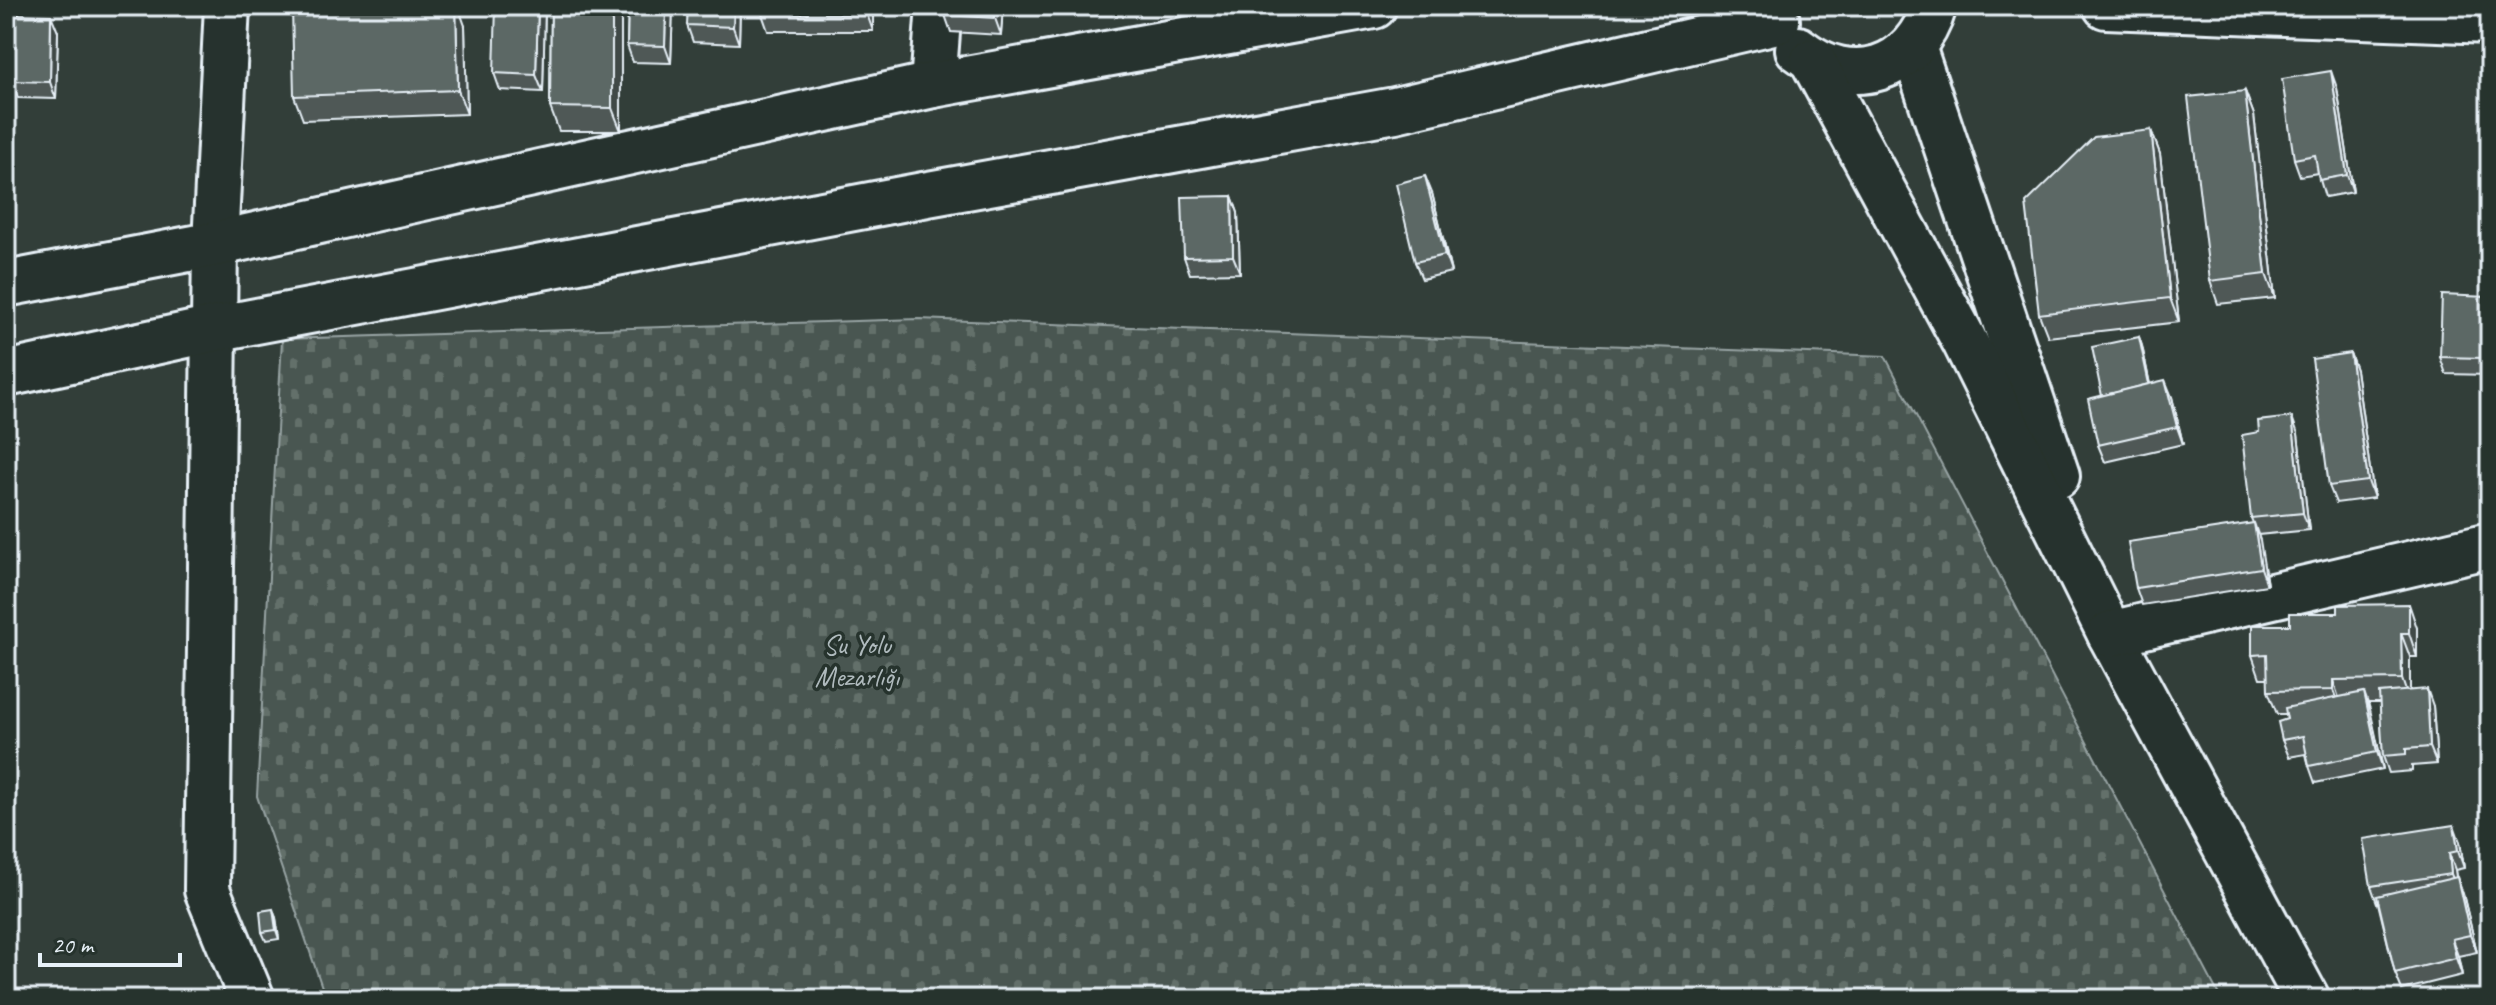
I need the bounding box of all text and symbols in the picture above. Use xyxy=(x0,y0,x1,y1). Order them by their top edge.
park label: Su Yolu Mezarlığı xyxy=(815,627,901,694)
scale bar xyxy=(40,917,180,967)
text: 20 m xyxy=(52,930,95,960)

